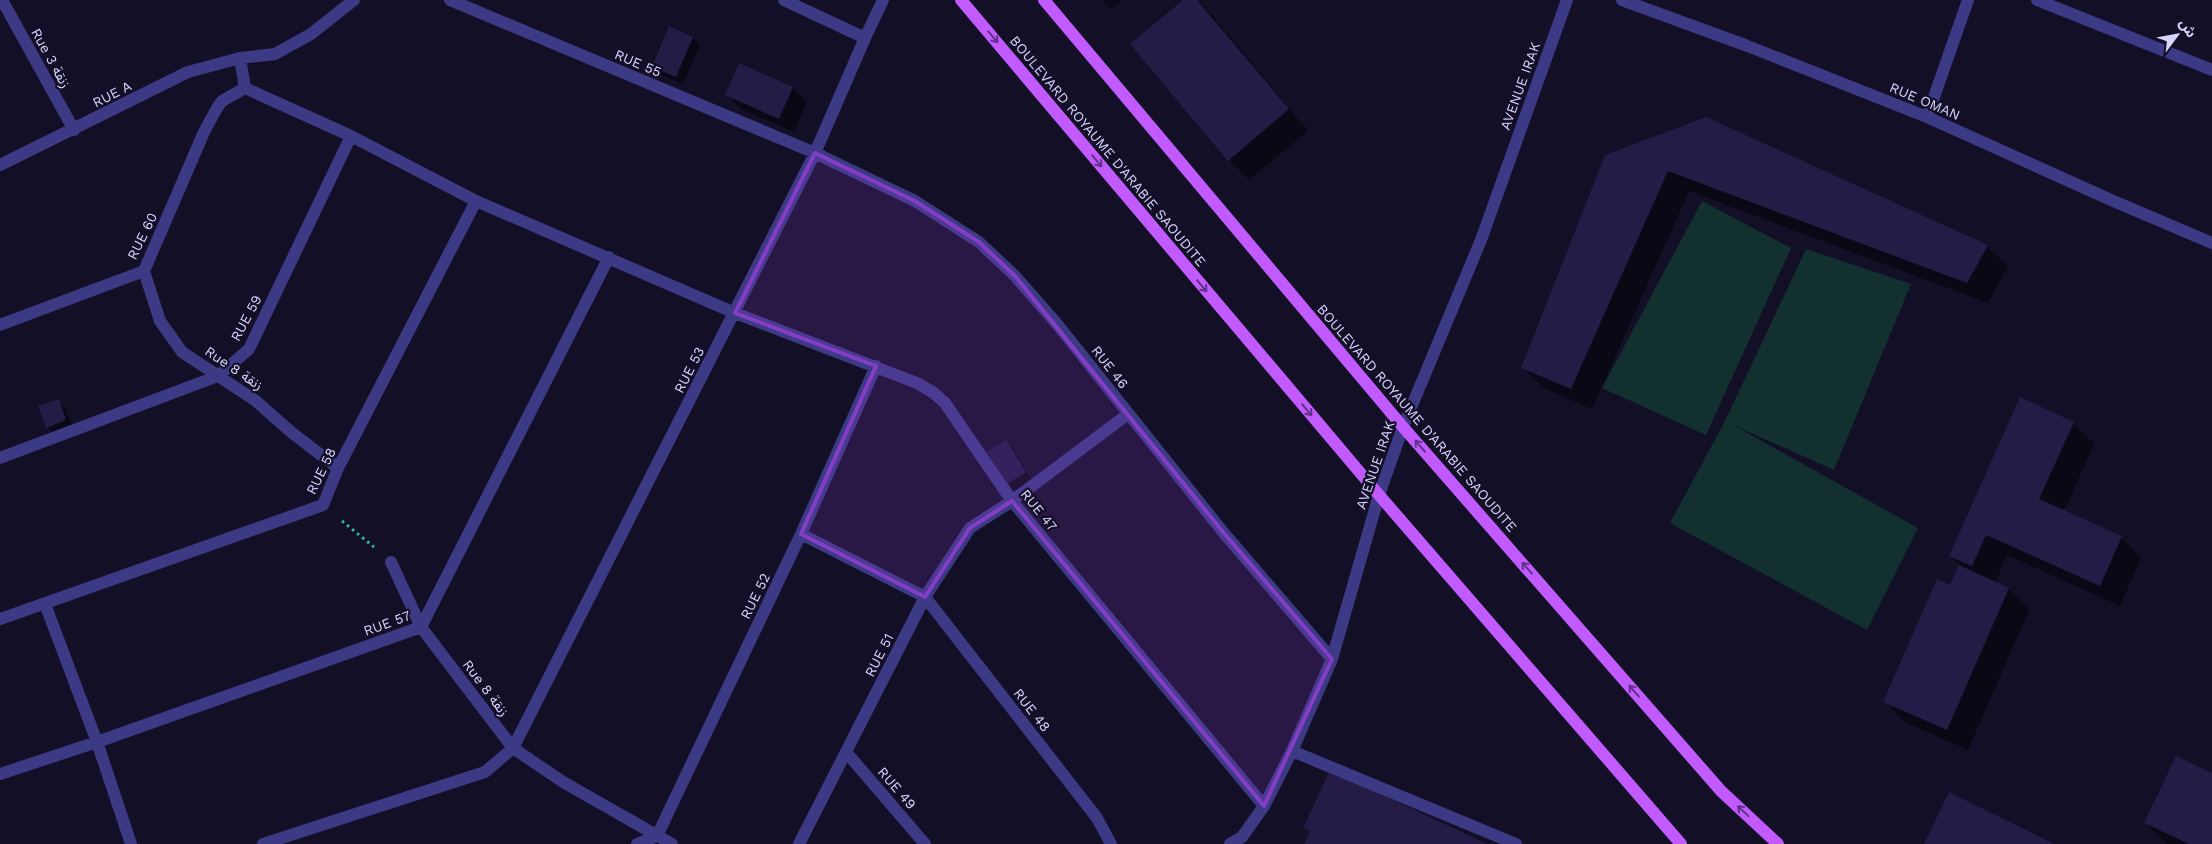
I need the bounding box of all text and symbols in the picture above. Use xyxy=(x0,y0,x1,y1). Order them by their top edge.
north arrow xyxy=(2152,10,2202,60)
text: ش xyxy=(2176,16,2200,40)
street label: Rue 3 زنقة xyxy=(27,25,74,91)
one-way arrow xyxy=(987,31,998,44)
street label: BOULEVARD ROYAUME D'ARABIE SAOUDITE xyxy=(1007,32,1209,270)
street label: AVENUE IRAK xyxy=(1497,40,1543,132)
street label: RUE 55 xyxy=(612,46,664,80)
street label: RUE A xyxy=(90,77,134,111)
street label: RUE OMAN xyxy=(1887,79,1963,123)
one-way arrow xyxy=(1092,155,1103,168)
street label: RUE 60 xyxy=(124,210,160,262)
one-way arrow xyxy=(1197,279,1208,292)
street label: RUE 59 xyxy=(227,292,265,344)
street label: BOULEVARD ROYAUME D'ARABIE SAOUDITE xyxy=(1314,301,1520,535)
street label: RUE 46 xyxy=(1088,342,1132,392)
street label: Rue 8 زنقة xyxy=(201,343,266,394)
street label: RUE 53 xyxy=(671,344,707,396)
one-way arrow xyxy=(1301,403,1313,416)
street label: AVENUE IRAK xyxy=(1352,419,1398,511)
one-way arrow xyxy=(1414,440,1425,453)
street label: RUE 58 xyxy=(303,445,339,497)
street label: RUE 47 xyxy=(1017,486,1061,534)
one-way arrow xyxy=(1521,562,1532,575)
street label: RUE 52 xyxy=(737,570,773,622)
street label: RUE 57 xyxy=(361,607,413,639)
street label: RUE 51 xyxy=(861,631,897,679)
street label: Rue 8 زنقة xyxy=(459,657,512,720)
one-way arrow xyxy=(1628,684,1639,697)
street label: RUE 48 xyxy=(1010,685,1054,735)
street label: RUE 49 xyxy=(875,764,919,812)
one-way arrow xyxy=(1736,805,1749,817)

